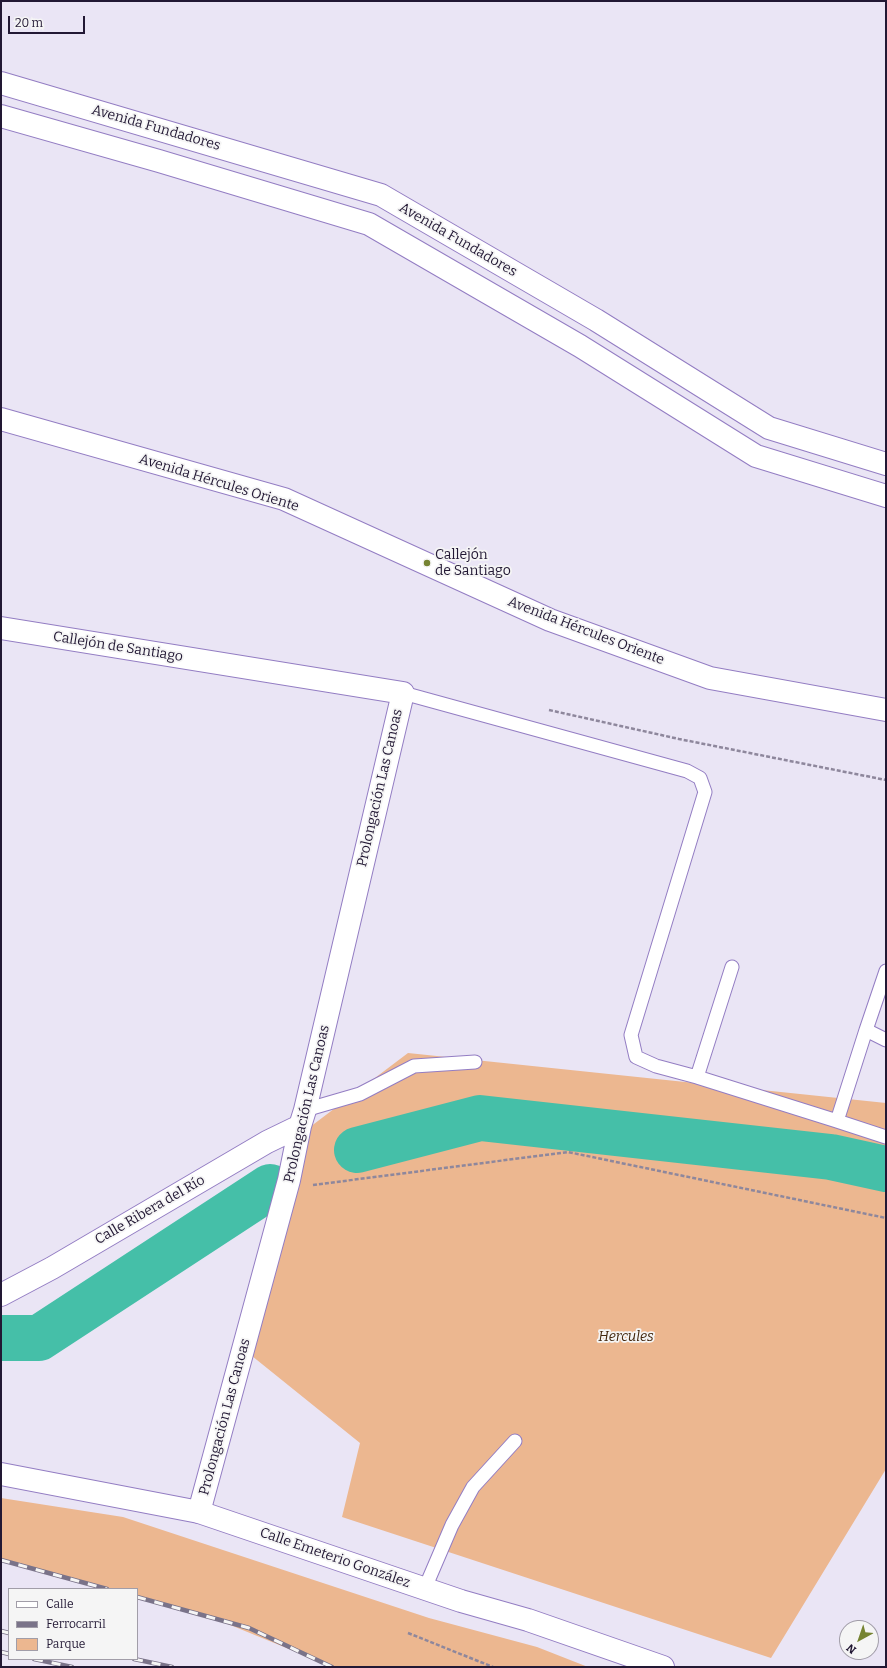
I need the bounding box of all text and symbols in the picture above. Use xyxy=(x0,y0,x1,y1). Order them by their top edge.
scale bar xyxy=(10,8,87,34)
text: 20 m xyxy=(15,16,43,30)
street label: Avenida Fundadores xyxy=(90,102,222,154)
street label: Avenida Fundadores xyxy=(396,199,520,281)
street label: Avenida Hércules Oriente xyxy=(137,451,301,515)
place label: Callejón de Santiago xyxy=(435,547,511,580)
marker: Callejón de Santiago xyxy=(422,558,432,568)
street label: Avenida Hércules Oriente xyxy=(505,593,667,669)
street label: Callejón de Santiago xyxy=(52,628,184,666)
street label: Prolongación Las Canoas xyxy=(354,707,406,869)
street label: Prolongación Las Canoas xyxy=(281,1023,333,1185)
street label: Calle Ribera del Río xyxy=(92,1172,208,1248)
park label: Hercules xyxy=(598,1329,654,1345)
street label: Prolongación Las Canoas xyxy=(196,1337,254,1497)
street label: Calle Emeterio González xyxy=(258,1524,412,1592)
legend xyxy=(8,1588,138,1660)
text: Calle xyxy=(46,1597,74,1611)
text: Ferrocarril xyxy=(46,1617,106,1631)
north arrow xyxy=(839,1620,879,1660)
text: Parque xyxy=(46,1637,85,1651)
text: N xyxy=(844,1641,859,1657)

